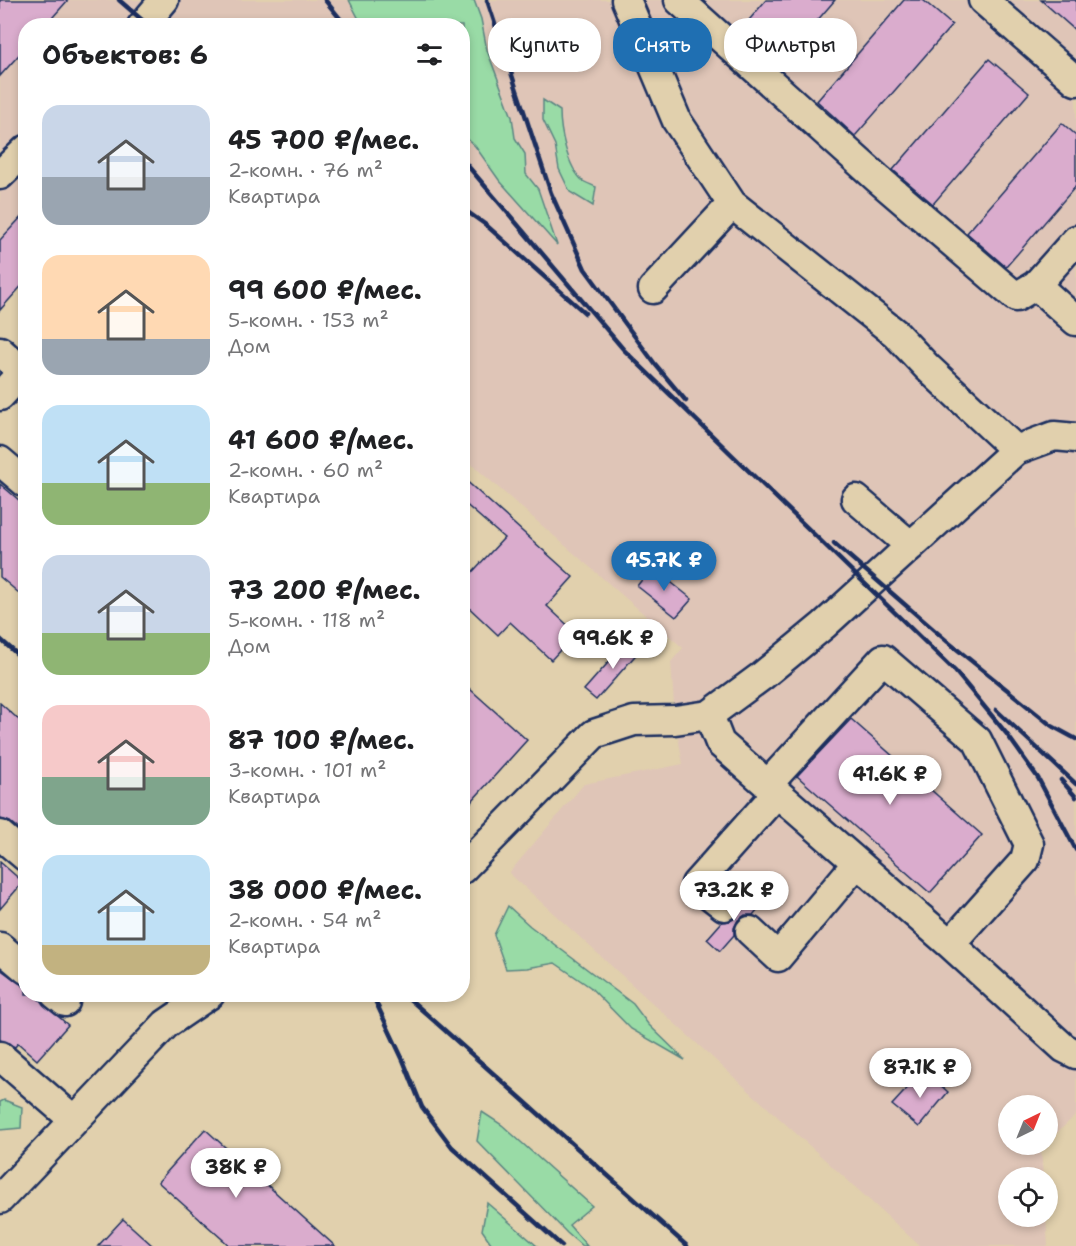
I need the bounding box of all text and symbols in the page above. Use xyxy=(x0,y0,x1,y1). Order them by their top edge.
chip: Купить xyxy=(488,18,601,72)
chip: Снять xyxy=(613,18,712,72)
chip: Фильтры xyxy=(724,18,857,72)
text: Объектов: 6 xyxy=(42,37,208,72)
icon: filters xyxy=(413,38,446,71)
text: 45 700 ₽/мес. xyxy=(228,122,419,157)
icon: home xyxy=(90,129,162,201)
text: 2-комн. · 76 m² xyxy=(228,157,383,183)
text: Квартира xyxy=(228,183,320,209)
text: 99 600 ₽/мес. xyxy=(228,272,422,307)
icon: home xyxy=(90,279,162,351)
text: 5-комн. · 153 m² xyxy=(228,307,389,333)
text: Дом xyxy=(228,333,270,359)
text: 41 600 ₽/мес. xyxy=(228,422,414,457)
icon: home xyxy=(90,429,162,501)
text: 2-комн. · 60 m² xyxy=(228,457,383,483)
text: Квартира xyxy=(228,483,320,509)
pin: 45.7K ₽ xyxy=(609,541,719,592)
text: 45.7K ₽ xyxy=(625,547,703,573)
text: 73 200 ₽/мес. xyxy=(228,572,421,607)
icon: home xyxy=(90,579,162,651)
text: 5-комн. · 118 m² xyxy=(228,607,385,633)
pin: 99.6K ₽ xyxy=(558,619,668,670)
text: 99.6K ₽ xyxy=(572,625,654,651)
text: Дом xyxy=(228,633,270,659)
text: 87 100 ₽/мес. xyxy=(228,722,415,757)
icon: home xyxy=(90,729,162,801)
pin: 41.6K ₽ xyxy=(835,755,945,806)
text: 3-комн. · 101 m² xyxy=(228,757,386,783)
text: 41.6K ₽ xyxy=(853,761,927,787)
text: Квартира xyxy=(228,783,320,809)
pin: 73.2K ₽ xyxy=(679,871,789,922)
text: 38 000 ₽/мес. xyxy=(228,872,422,907)
text: 73.2K ₽ xyxy=(694,877,774,903)
icon: home xyxy=(90,879,162,951)
text: 2-комн. · 54 m² xyxy=(228,907,382,933)
text: Квартира xyxy=(228,933,320,959)
pin: 87.1K ₽ xyxy=(865,1048,975,1099)
text: 87.1K ₽ xyxy=(883,1054,957,1080)
north arrow xyxy=(998,1095,1058,1155)
map controls xyxy=(998,1095,1058,1227)
pin: 38K ₽ xyxy=(194,1148,278,1199)
text: 38K ₽ xyxy=(205,1154,267,1180)
button: locate xyxy=(998,1167,1058,1227)

